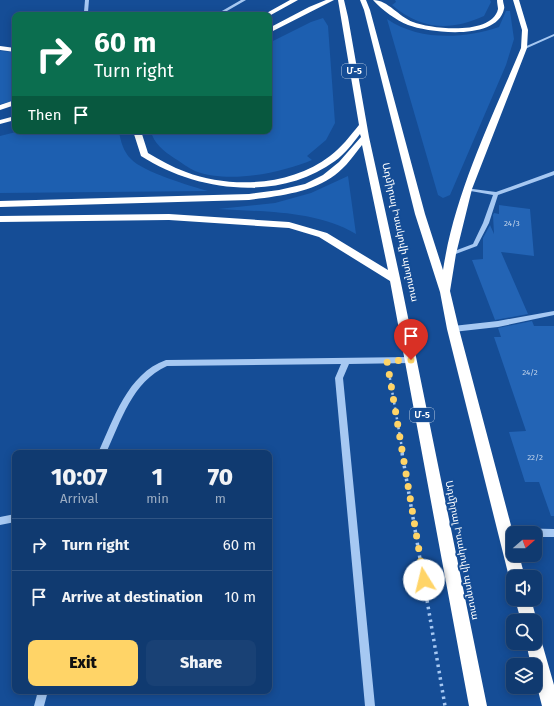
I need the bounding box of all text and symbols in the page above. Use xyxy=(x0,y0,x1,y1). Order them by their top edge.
text: 60 m xyxy=(94,26,156,59)
icon: right xyxy=(28,28,80,80)
text: Turn right xyxy=(94,60,174,82)
road number: Մ-5 xyxy=(342,64,366,78)
icon: arrive xyxy=(70,104,92,126)
text: Then xyxy=(28,106,62,124)
street label: Ադմիրալ Իսակովի պողոտա xyxy=(379,162,421,303)
house number: 24/3 xyxy=(504,219,520,228)
pin xyxy=(394,319,428,360)
icon: arrive xyxy=(400,325,422,347)
house number: 24/2 xyxy=(522,368,538,377)
road number: Մ-5 xyxy=(410,408,434,422)
house number: 22/2 xyxy=(527,453,543,462)
text: 10:07 xyxy=(51,463,107,491)
text: 1 xyxy=(152,463,163,491)
text: 70 xyxy=(208,463,233,491)
street label: Ադմիրալ Իսակովի պողոտա xyxy=(443,479,481,621)
text: Arrival xyxy=(60,491,98,506)
text: min xyxy=(146,491,169,506)
text: m xyxy=(215,491,226,506)
north arrow xyxy=(506,526,542,562)
map controls xyxy=(506,526,542,694)
icon: right xyxy=(28,534,50,556)
text: Turn right xyxy=(62,536,129,554)
text: 60 m xyxy=(223,536,256,554)
position arrow xyxy=(403,559,445,601)
button: sound xyxy=(506,570,542,606)
icon: arrive xyxy=(28,586,50,608)
text: Arrive at destination xyxy=(62,588,203,606)
text: 10 m xyxy=(224,588,256,606)
button: search xyxy=(506,614,542,650)
button: Exit xyxy=(28,640,138,686)
button: Share xyxy=(146,640,256,686)
button: layers xyxy=(506,658,542,694)

